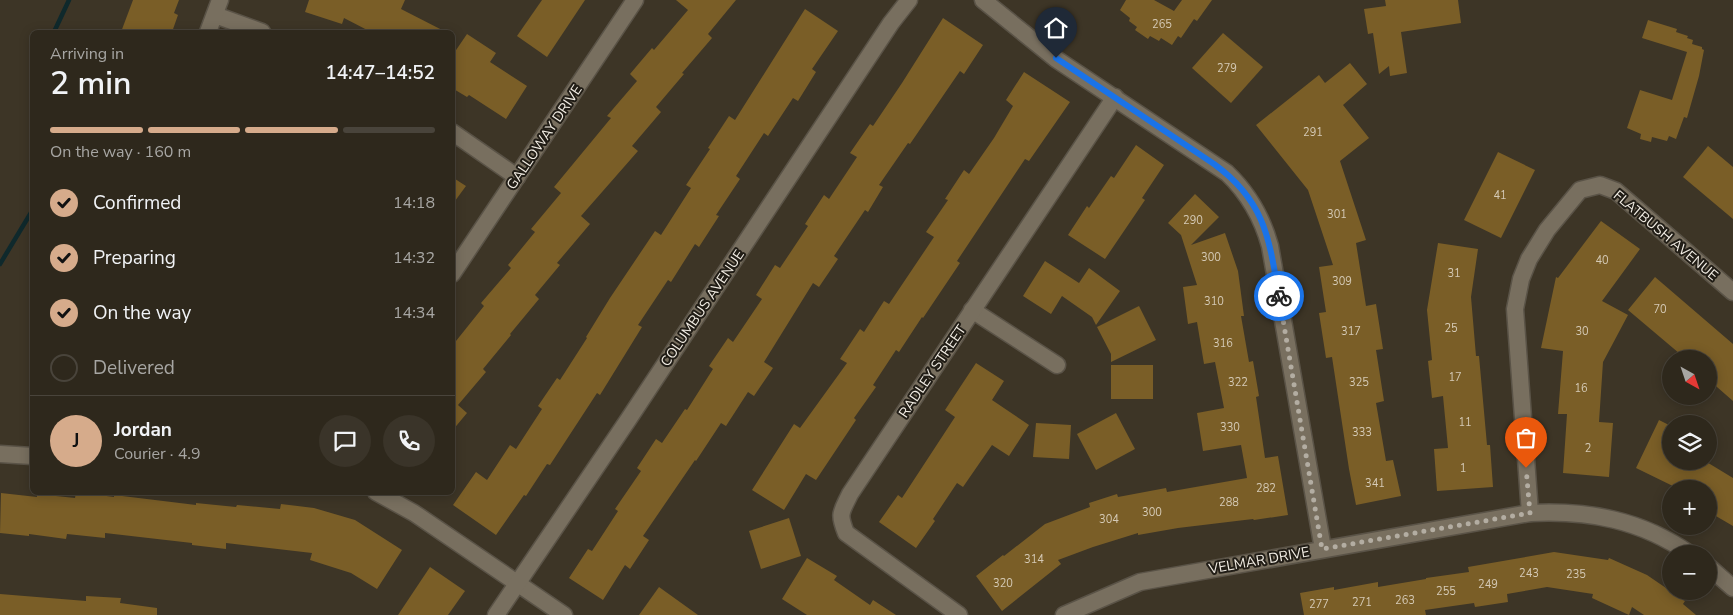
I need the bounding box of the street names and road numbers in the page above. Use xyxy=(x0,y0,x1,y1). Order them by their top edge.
street label: GALLOWAY DRIVE xyxy=(502,81,587,193)
street label: FLATBUSH AVENUE xyxy=(1609,186,1722,285)
street label: COLUMBUS AVENUE xyxy=(656,246,749,370)
street label: RADLEY STREET xyxy=(894,321,971,421)
street label: VELMAR DRIVE xyxy=(1206,542,1311,579)

